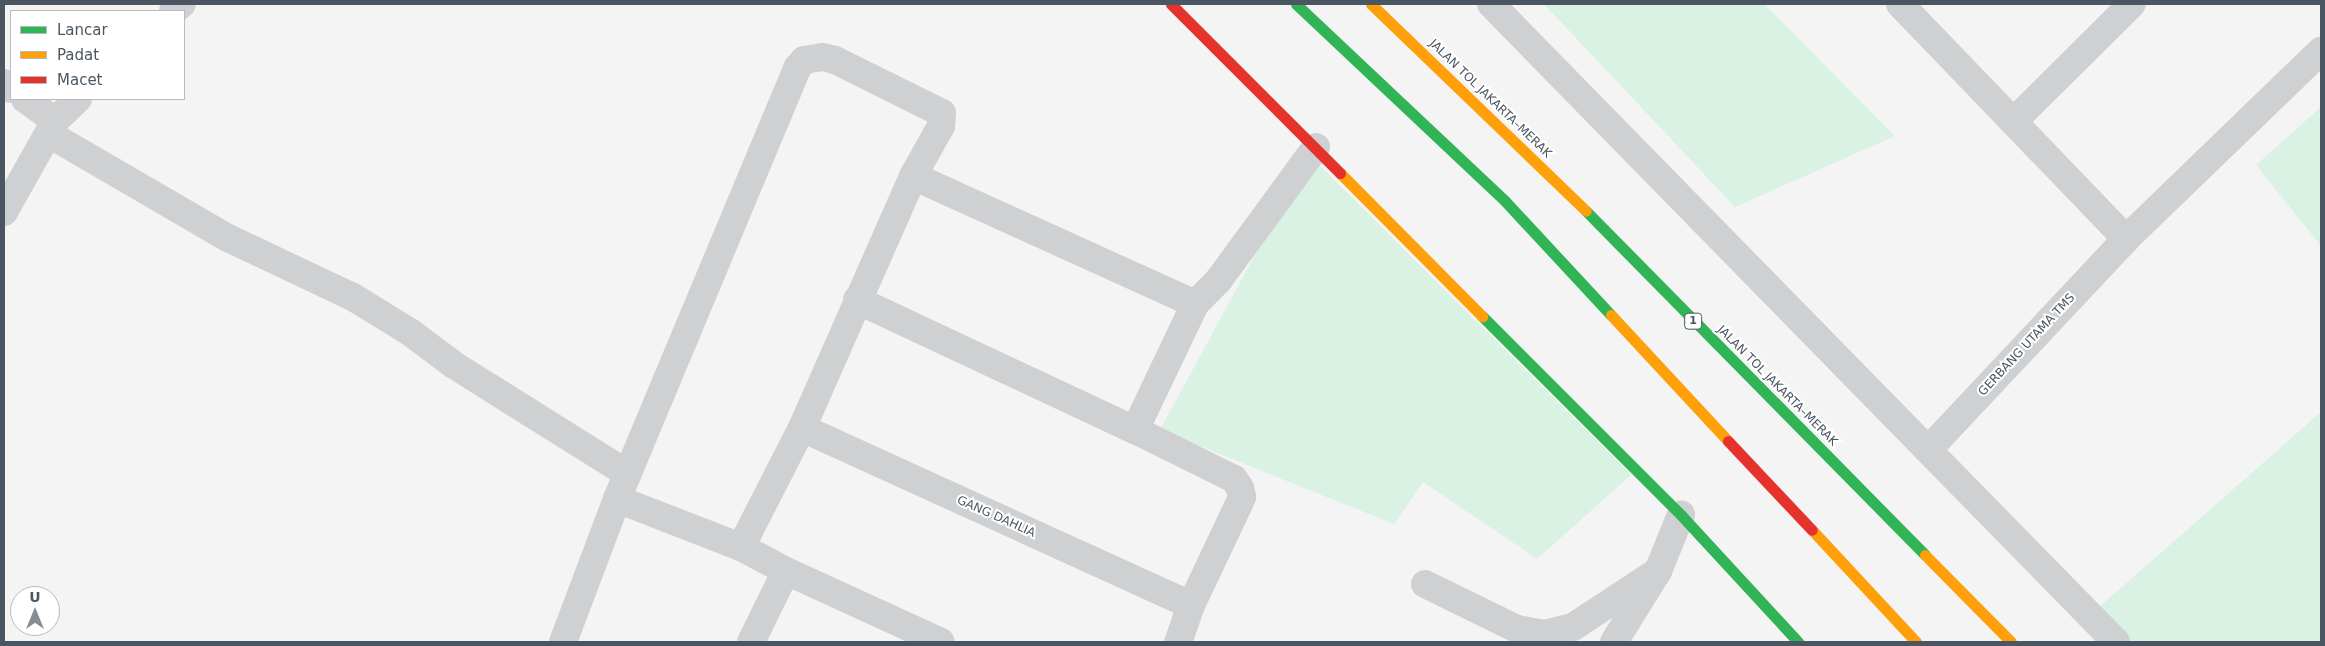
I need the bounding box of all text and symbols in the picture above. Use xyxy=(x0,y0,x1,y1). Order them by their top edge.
legend xyxy=(10,10,185,100)
text: Lancar xyxy=(57,21,108,39)
street label: JALAN TOL JAKARTA–MERAK xyxy=(1426,37,1554,161)
text: Padat xyxy=(57,46,99,64)
text: Macet xyxy=(57,71,103,89)
street label: GERBANG UTAMA TMS xyxy=(1976,291,2078,399)
road number: 1 xyxy=(1683,312,1703,330)
street label: JALAN TOL JAKARTA–MERAK xyxy=(1714,323,1840,449)
street label: GANG DAHLIA xyxy=(955,493,1037,541)
north arrow xyxy=(10,586,60,636)
text: U xyxy=(29,589,41,605)

